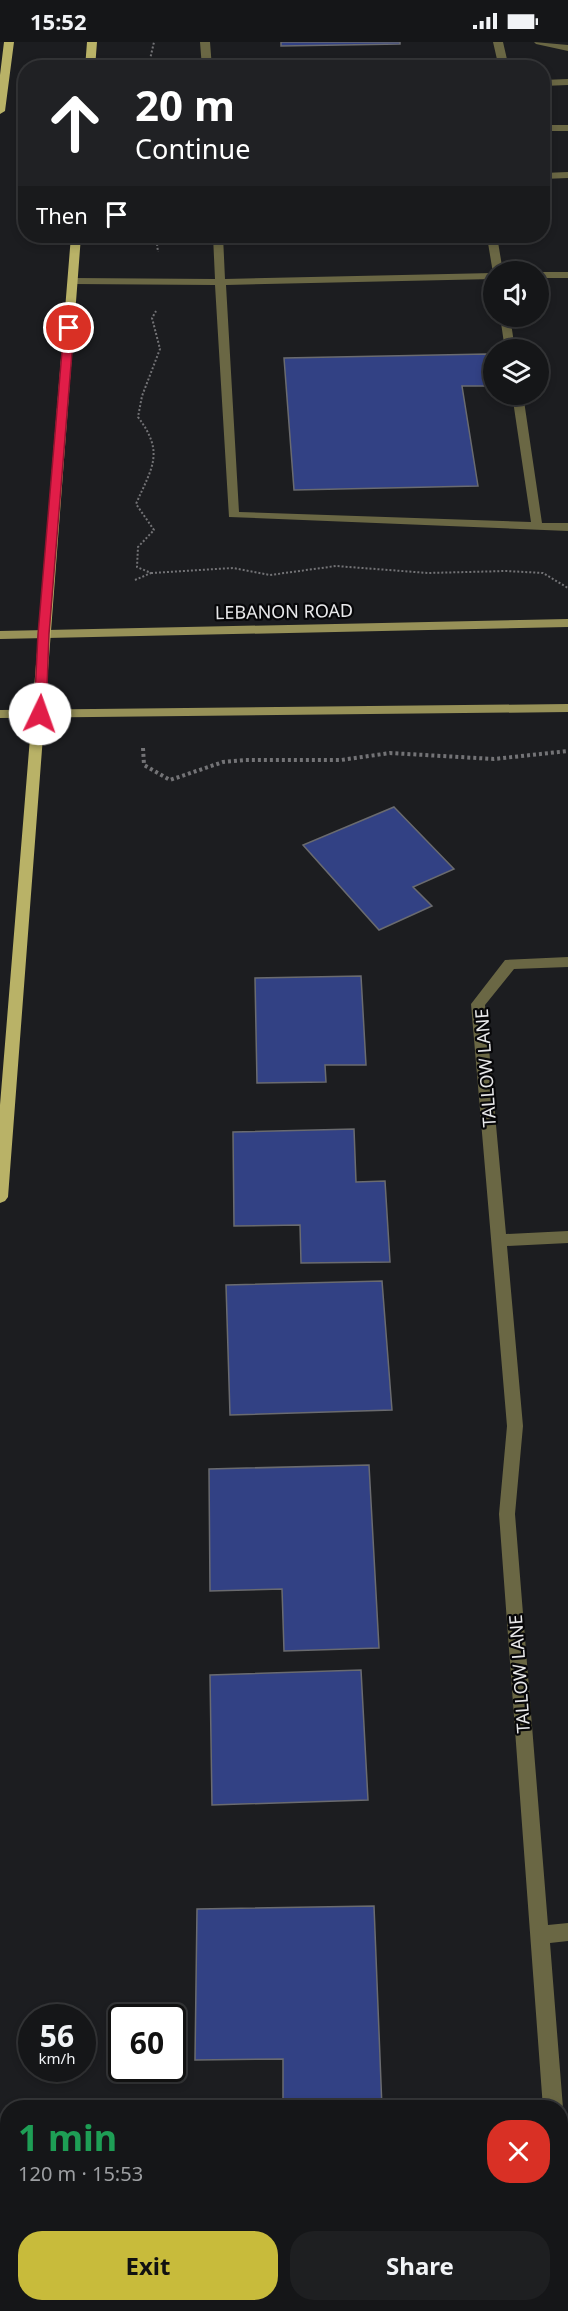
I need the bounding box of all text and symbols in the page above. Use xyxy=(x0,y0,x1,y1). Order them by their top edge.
text: 15:52 xyxy=(30,6,87,36)
text: 20 m xyxy=(135,76,235,133)
icon: ahead xyxy=(36,84,114,162)
text: Continue xyxy=(135,130,250,167)
icon: arrive xyxy=(100,198,133,231)
text: Then xyxy=(36,200,88,230)
map controls xyxy=(483,261,549,405)
button: sound xyxy=(483,261,549,327)
pin xyxy=(43,302,94,353)
icon: arrive xyxy=(52,311,85,344)
button: layers xyxy=(483,339,549,405)
street label: LEBANON ROAD xyxy=(215,598,353,624)
position arrow xyxy=(8,682,72,746)
street label: TALLOW LANE xyxy=(469,1008,501,1128)
street label: TALLOW LANE xyxy=(503,1614,535,1734)
speed limit sign: 60 xyxy=(108,2004,186,2082)
text: 56 xyxy=(40,2015,74,2056)
text: km/h xyxy=(39,2048,75,2068)
text: 1 min xyxy=(18,2113,117,2162)
button: close xyxy=(487,2120,550,2183)
text: 120 m · 15:53 xyxy=(18,2160,143,2187)
button: Exit xyxy=(18,2231,278,2300)
button: Share xyxy=(290,2231,550,2300)

